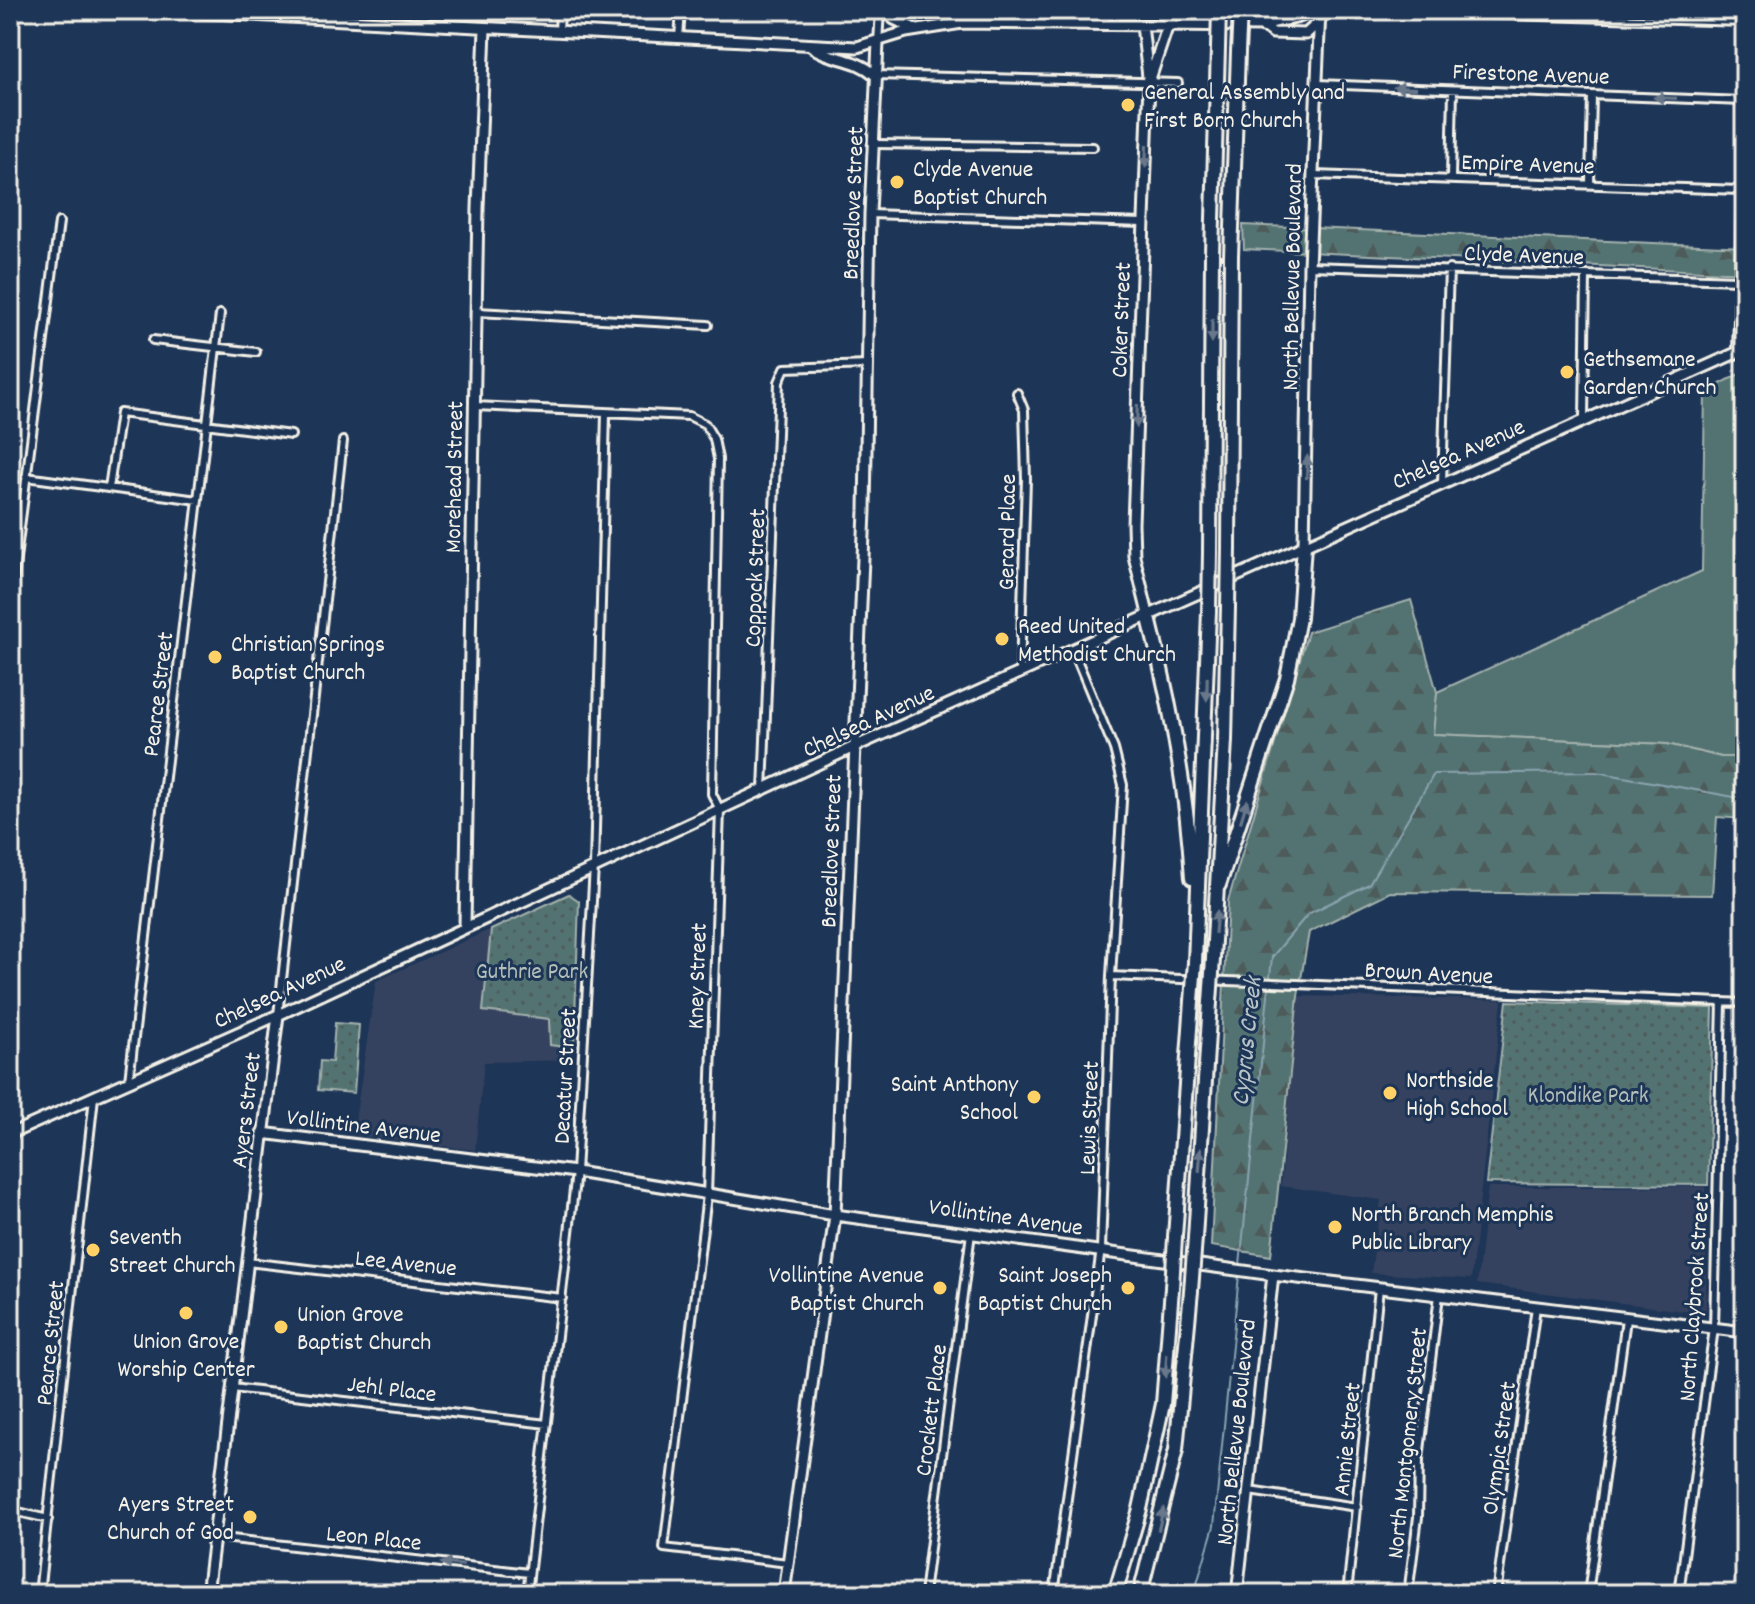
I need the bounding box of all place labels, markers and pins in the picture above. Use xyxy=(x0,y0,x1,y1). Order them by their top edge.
place label: General Assembly and First Born Church xyxy=(1144,77,1345,139)
marker: General Assembly and First Born Church xyxy=(1119,96,1137,114)
place label: Clyde Avenue Baptist Church xyxy=(913,154,1047,216)
marker: Clyde Avenue Baptist Church xyxy=(888,173,906,191)
place label: Gethsemane Garden Church xyxy=(1583,344,1716,406)
marker: Gethsemane Garden Church xyxy=(1558,363,1576,381)
place label: Reed United Methodist Church xyxy=(1018,611,1176,673)
place label: Christian Springs Baptist Church xyxy=(231,629,385,691)
marker: Reed United Methodist Church xyxy=(993,630,1011,648)
marker: Christian Springs Baptist Church xyxy=(206,648,224,666)
place label: Northside High School xyxy=(1406,1065,1508,1127)
place label: Saint Anthony School xyxy=(891,1069,1019,1131)
marker: Northside High School xyxy=(1381,1084,1399,1102)
marker: Saint Anthony School xyxy=(1025,1088,1043,1106)
place label: North Branch Memphis Public Library xyxy=(1351,1199,1554,1261)
marker: North Branch Memphis Public Library xyxy=(1326,1218,1344,1236)
place label: Seventh Street Church xyxy=(109,1222,236,1284)
marker: Seventh Street Church xyxy=(84,1241,102,1259)
place label: Vollintine Avenue Baptist Church xyxy=(769,1260,924,1322)
place label: Saint Joseph Baptist Church xyxy=(978,1260,1112,1322)
marker: Vollintine Avenue Baptist Church xyxy=(931,1279,949,1297)
marker: Saint Joseph Baptist Church xyxy=(1119,1279,1137,1297)
place label: Union Grove Baptist Church xyxy=(297,1299,431,1361)
marker: Union Grove Worship Center xyxy=(177,1304,195,1322)
marker: Union Grove Baptist Church xyxy=(272,1318,290,1336)
place label: Union Grove Worship Center xyxy=(117,1326,255,1388)
place label: Ayers Street Church of God xyxy=(107,1489,234,1551)
marker: Ayers Street Church of God xyxy=(241,1508,259,1526)

